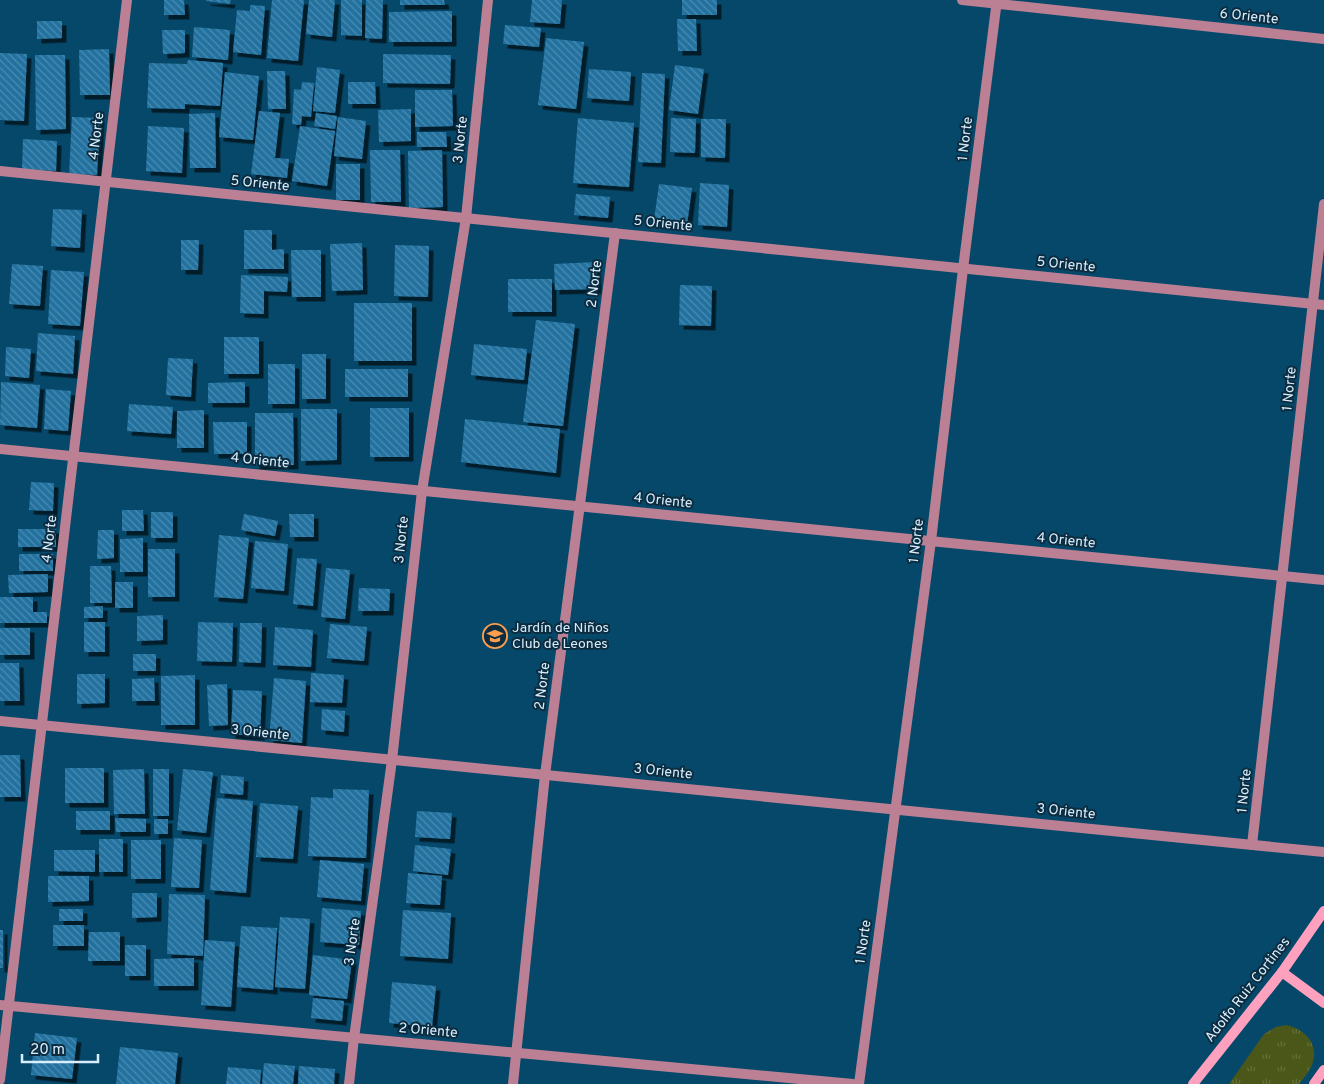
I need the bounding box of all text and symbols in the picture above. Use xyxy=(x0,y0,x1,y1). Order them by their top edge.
street label: 6 Oriente xyxy=(1219,5,1279,29)
street label: 4 Norte xyxy=(86,111,108,161)
street label: 3 Norte xyxy=(450,115,472,165)
street label: 1 Norte xyxy=(955,116,977,162)
street label: 5 Oriente xyxy=(230,172,290,196)
street label: 5 Oriente xyxy=(633,212,693,236)
street label: 5 Oriente xyxy=(1036,253,1096,277)
street label: 2 Norte xyxy=(584,259,606,309)
street label: 1 Norte xyxy=(1279,366,1301,412)
street label: 4 Oriente xyxy=(230,449,290,473)
street label: 4 Oriente xyxy=(633,489,693,513)
street label: 4 Norte xyxy=(39,514,61,564)
street label: 3 Norte xyxy=(391,515,413,565)
street label: 1 Norte xyxy=(906,518,928,564)
street label: 4 Oriente xyxy=(1036,529,1096,553)
place label: Jardín de Niños Club de Leones xyxy=(512,620,609,653)
school or university icon: Jardín de Niños Club de Leones xyxy=(482,623,508,649)
street label: 2 Norte xyxy=(532,661,554,711)
street label: 3 Oriente xyxy=(230,721,290,745)
street label: 3 Oriente xyxy=(633,760,693,784)
street label: 1 Norte xyxy=(1234,768,1256,814)
street label: 3 Oriente xyxy=(1036,800,1096,824)
street label: 3 Norte xyxy=(341,917,365,967)
street label: 1 Norte xyxy=(852,919,876,965)
street label: Adolfo Ruiz Cortines xyxy=(1202,934,1294,1046)
street label: 2 Oriente xyxy=(398,1020,458,1042)
scale bar xyxy=(22,1032,99,1064)
text: 20 m xyxy=(30,1041,65,1060)

